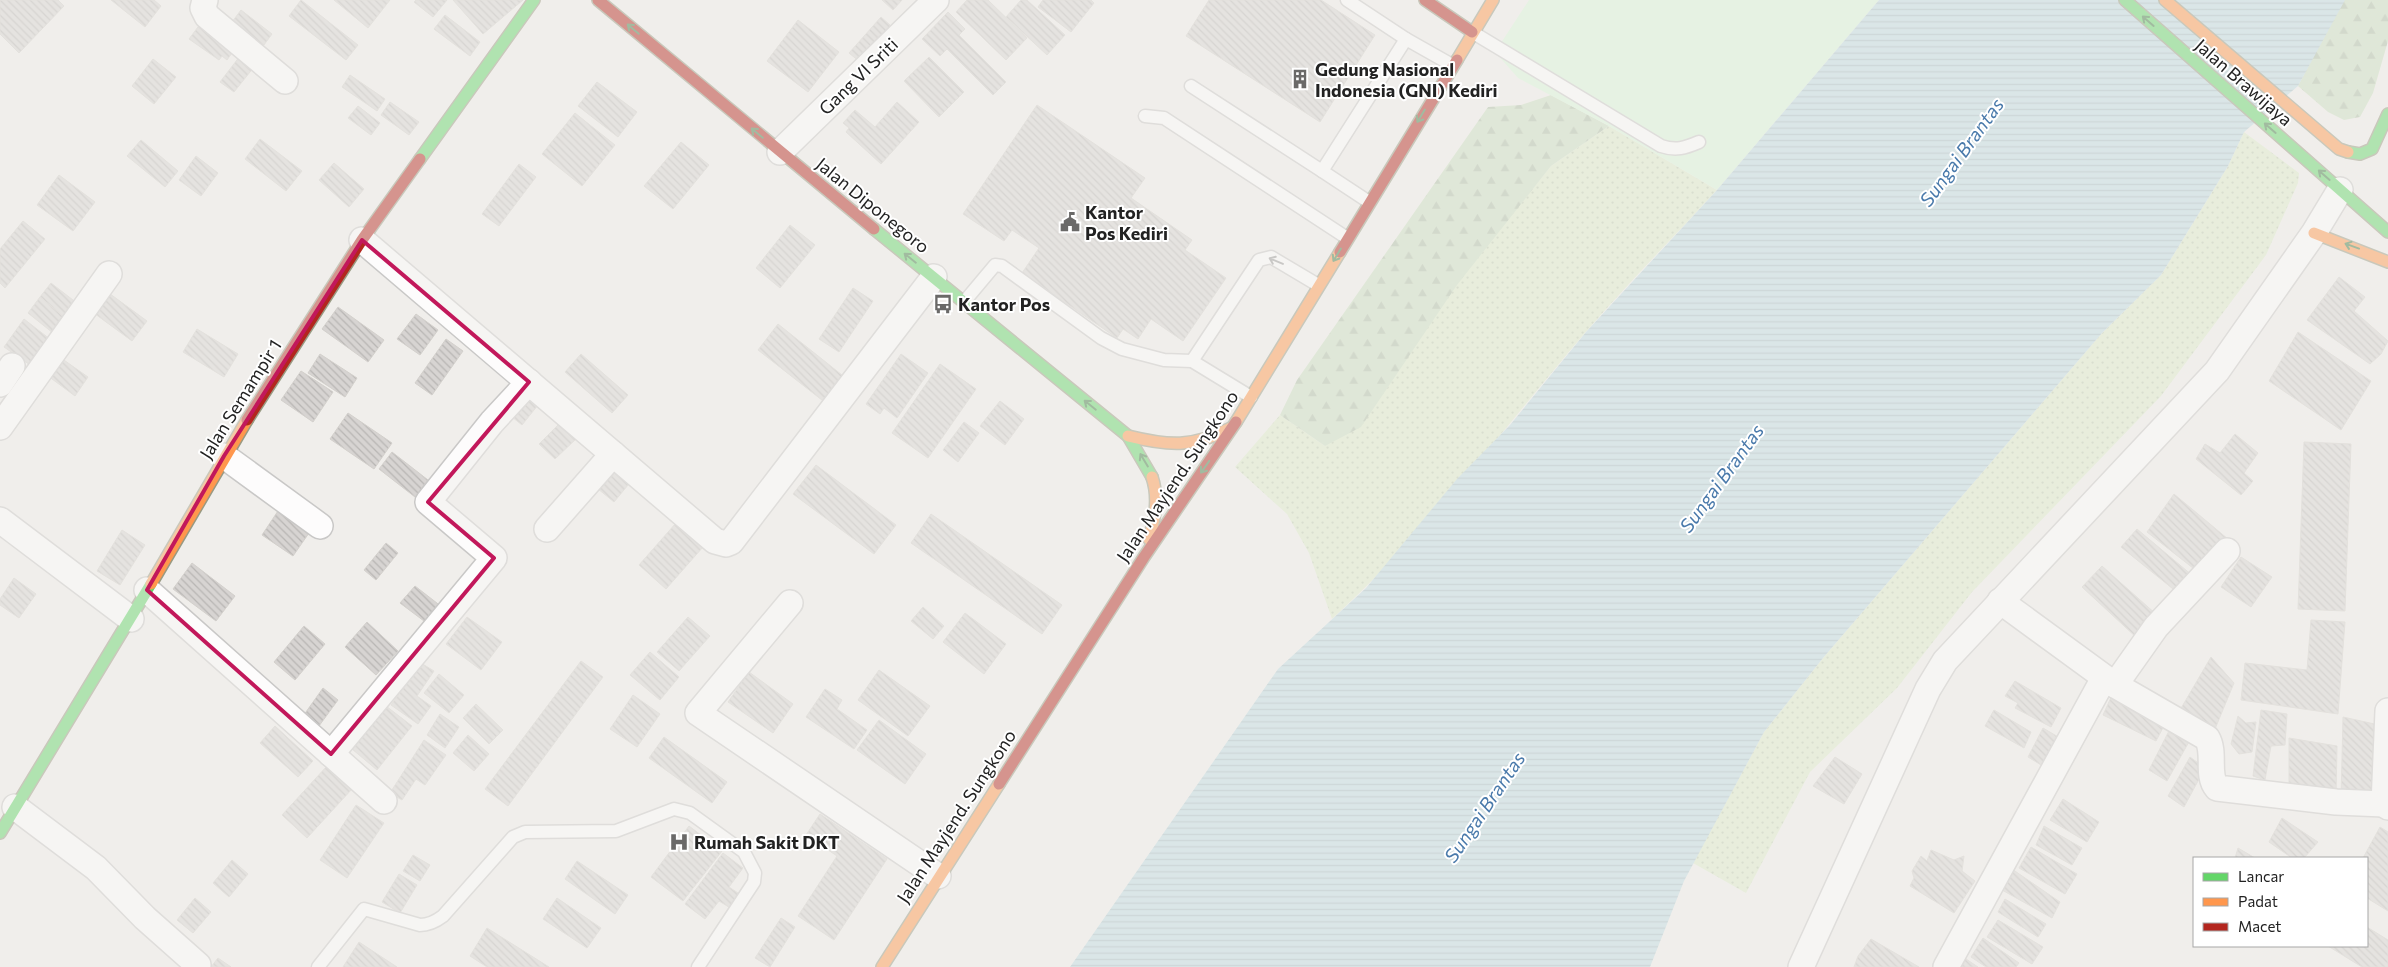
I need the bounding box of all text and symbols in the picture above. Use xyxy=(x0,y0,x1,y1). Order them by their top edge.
one-way arrow xyxy=(2142,15,2155,26)
one-way arrow xyxy=(626,23,639,34)
street label: Gang VI Sriti xyxy=(814,33,902,119)
street label: Jalan Brawijaya xyxy=(2191,34,2297,130)
place label: Gedung Nasional Indonesia (GNI) Kediri xyxy=(1315,58,1498,101)
building icon: Gedung Nasional Indonesia (GNI) Kediri xyxy=(1289,68,1311,90)
water label: Sungai Brantas xyxy=(1914,93,2008,211)
one-way arrow xyxy=(1416,108,1426,122)
one-way arrow xyxy=(2264,122,2277,134)
one-way arrow xyxy=(751,128,764,139)
street label: Jalan Diponegoro xyxy=(812,153,934,257)
one-way arrow xyxy=(2317,169,2330,181)
place label: Kantor Pos Kediri xyxy=(1085,201,1168,244)
public building icon: Kantor Pos Kediri xyxy=(1059,211,1081,233)
one-way arrow xyxy=(2345,241,2360,250)
one-way arrow xyxy=(1331,247,1341,261)
one-way arrow xyxy=(904,252,917,263)
one-way arrow xyxy=(1269,256,1284,265)
bus stop icon: Kantor Pos xyxy=(932,293,954,315)
place label: Kantor Pos xyxy=(958,293,1050,315)
street label: Jalan Semampir 1 xyxy=(194,335,286,463)
street label: Jalan Mayjend. Sungkono xyxy=(1111,386,1243,566)
one-way arrow xyxy=(1084,399,1097,410)
water label: Sungai Brantas xyxy=(1674,419,1768,537)
one-way arrow xyxy=(1139,454,1149,468)
one-way arrow xyxy=(1200,460,1210,474)
street label: Jalan Mayjend. Sungkono xyxy=(892,725,1020,907)
water label: Sungai Brantas xyxy=(1439,747,1530,867)
hospital icon: Rumah Sakit DKT xyxy=(668,831,690,853)
place label: Rumah Sakit DKT xyxy=(694,831,840,853)
legend xyxy=(2193,857,2368,947)
text: Lancar xyxy=(2238,867,2284,885)
text: Padat xyxy=(2238,892,2278,910)
text: Macet xyxy=(2238,917,2281,935)

